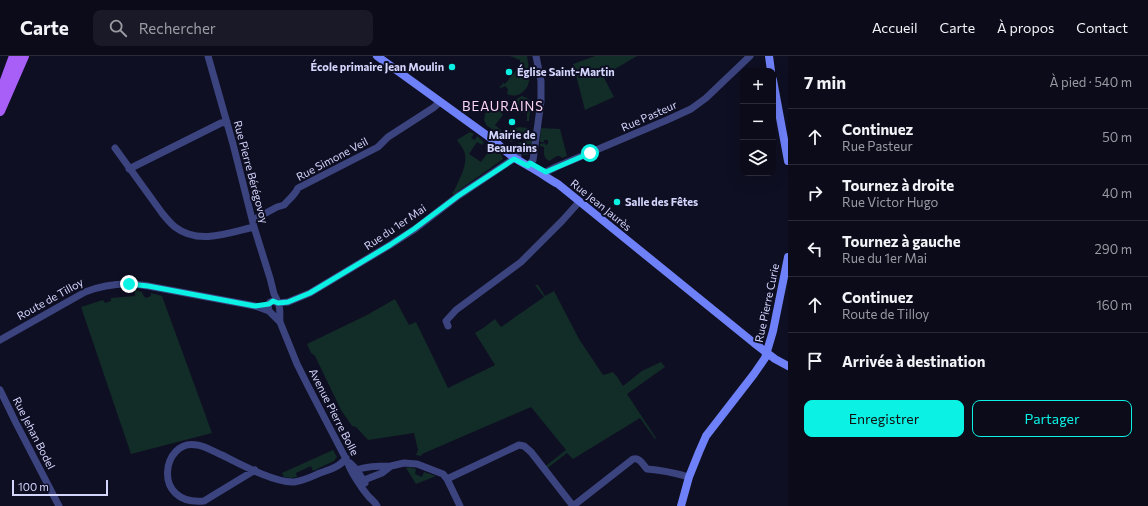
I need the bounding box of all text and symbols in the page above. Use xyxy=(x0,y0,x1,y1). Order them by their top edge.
search box xyxy=(93,10,373,46)
text: Carte xyxy=(20,16,69,39)
icon: search xyxy=(107,17,129,39)
text: Rechercher xyxy=(139,19,216,37)
text: Accueil xyxy=(872,19,918,36)
text: Carte xyxy=(940,19,975,36)
text: À propos xyxy=(997,19,1054,36)
text: Contact xyxy=(1076,19,1128,36)
place label: École primaire Jean Moulin xyxy=(310,59,444,74)
marker: École primaire Jean Moulin xyxy=(447,62,457,72)
place label: Église Saint-Martin xyxy=(517,64,615,78)
marker: Église Saint-Martin xyxy=(504,67,514,77)
map controls xyxy=(740,68,776,176)
button: + xyxy=(740,68,776,104)
text: 7 min xyxy=(804,72,846,93)
text: À pied · 540 m xyxy=(1050,74,1132,90)
street label: Rue Pasteur xyxy=(619,97,679,134)
district label: BEAURAINS xyxy=(462,98,544,114)
button: − xyxy=(740,104,776,140)
marker: Mairie de Beaurains xyxy=(507,117,517,127)
street label: Rue Pierre Bérégovoy xyxy=(231,119,272,225)
text: Continuez xyxy=(842,120,913,138)
icon: ahead xyxy=(804,126,826,148)
place label: Mairie de Beaurains xyxy=(487,128,537,154)
text: 50 m xyxy=(1102,129,1132,145)
street label: Rue Simone Veil xyxy=(294,134,370,183)
text: Rue Pasteur xyxy=(842,138,913,154)
button: layers xyxy=(740,140,776,176)
route start xyxy=(581,144,599,162)
street label: Rue Jean Jaurès xyxy=(568,176,634,234)
text: Tournez à droite xyxy=(842,176,954,194)
icon: right xyxy=(804,182,826,204)
text: 40 m xyxy=(1102,185,1132,201)
text: Rue Victor Hugo xyxy=(842,194,938,210)
place label: Salle des Fêtes xyxy=(625,195,698,208)
marker: Salle des Fêtes xyxy=(612,197,622,207)
street label: Rue du 1er Mai xyxy=(361,201,428,252)
text: Tournez à gauche xyxy=(842,232,961,250)
icon: left xyxy=(804,238,826,260)
text: 290 m xyxy=(1095,241,1132,257)
text: Rue du 1er Mai xyxy=(842,250,927,266)
street label: Rue Pierre Curie xyxy=(752,262,781,343)
street label: Route de Tilloy xyxy=(14,275,85,322)
route end xyxy=(120,275,138,293)
text: Continuez xyxy=(842,288,913,306)
icon: ahead xyxy=(804,294,826,316)
text: 160 m xyxy=(1096,297,1132,313)
text: Route de Tilloy xyxy=(842,306,929,322)
icon: arrive xyxy=(804,350,826,372)
text: Arrivée à destination xyxy=(842,352,985,370)
street label: Avenue Pierre Bolle xyxy=(307,366,362,458)
street label: Rue Jehan Bodel xyxy=(10,394,58,472)
button: Enregistrer xyxy=(804,400,964,437)
button: Partager xyxy=(972,400,1132,437)
scale bar xyxy=(12,478,108,497)
text: 100 m xyxy=(18,480,49,493)

